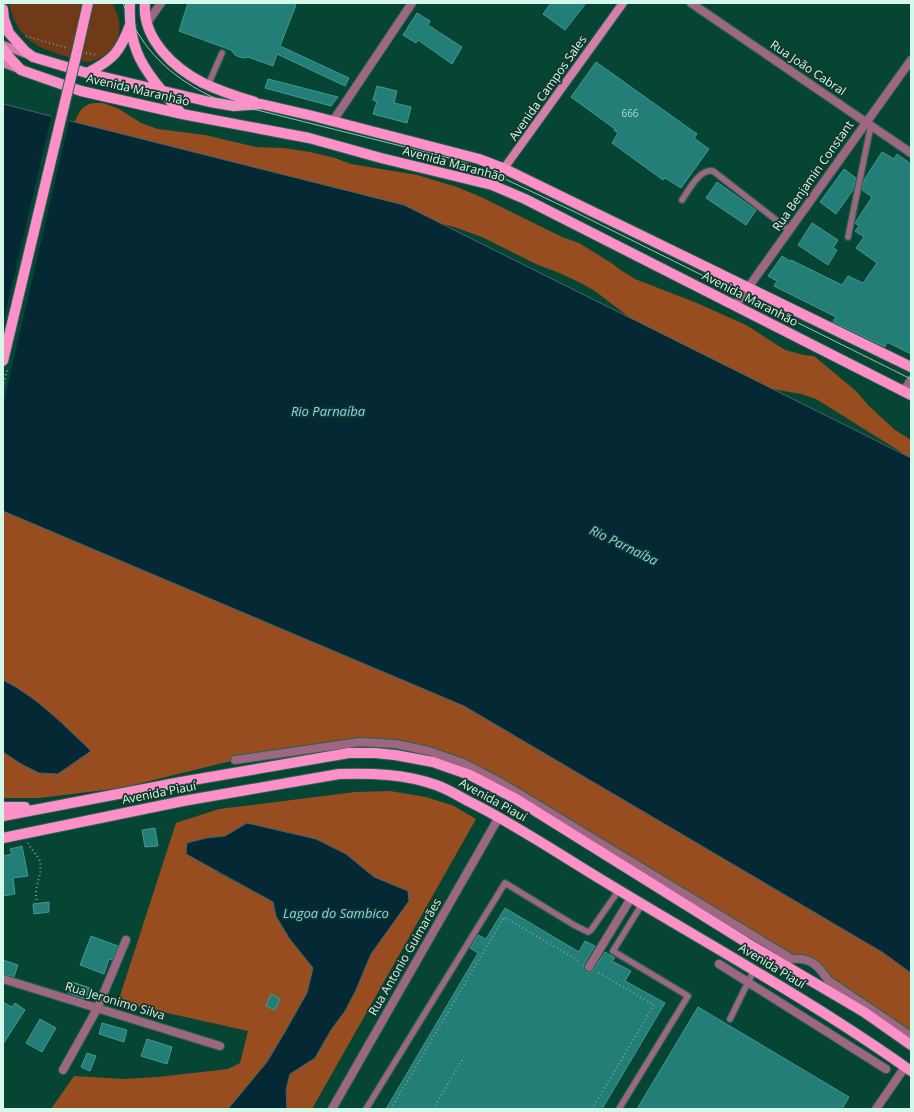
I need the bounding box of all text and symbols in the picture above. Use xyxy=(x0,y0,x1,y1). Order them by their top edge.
street label: Avenida Campos Sales xyxy=(505,31,591,144)
street label: Rua João Cabral xyxy=(767,36,850,99)
street label: Avenida Maranhão xyxy=(85,69,191,110)
house number: 666 xyxy=(621,106,639,120)
street label: Rua Benjamin Constant xyxy=(768,117,857,234)
street label: Avenida Maranhão xyxy=(401,142,507,185)
street label: Avenida Maranhão xyxy=(699,267,801,330)
water label: Rio Parnaíba xyxy=(291,402,366,420)
water label: Rio Parnaíba xyxy=(587,521,662,570)
street label: Avenida Piauí xyxy=(456,774,531,826)
street label: Avenida Piauí xyxy=(120,777,198,808)
street label: Rua Antonio Guimarães xyxy=(364,895,445,1018)
water label: Lagoa do Sambico xyxy=(283,904,389,922)
street label: Avenida Piauí xyxy=(736,939,810,993)
street label: Rua Jeronimo Silva xyxy=(63,977,167,1024)

